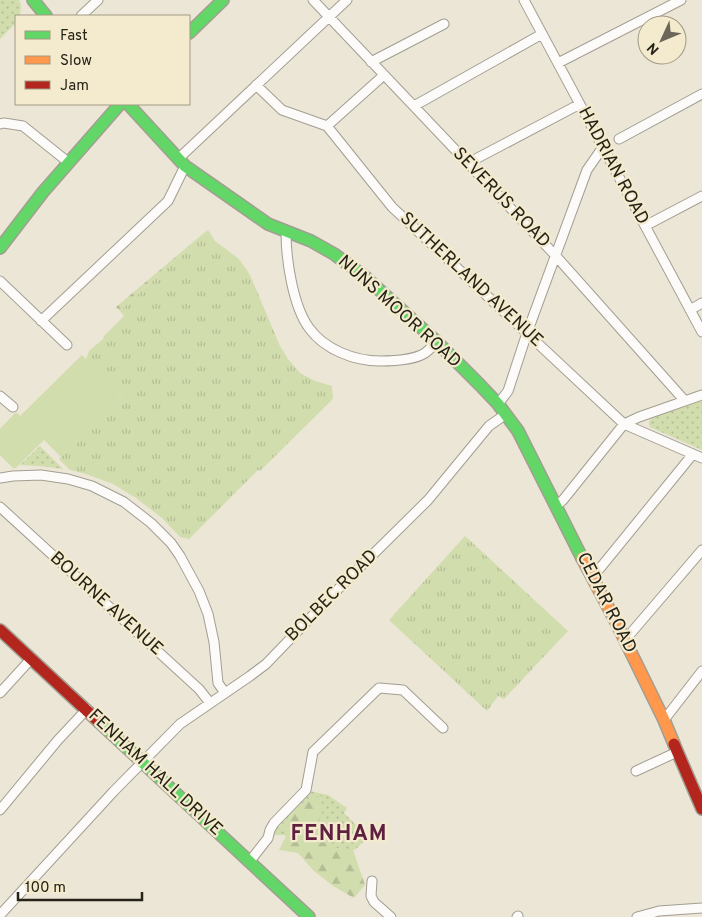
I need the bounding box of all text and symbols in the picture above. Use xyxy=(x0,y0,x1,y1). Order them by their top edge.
legend xyxy=(15,15,190,105)
north arrow xyxy=(637,15,687,65)
text: Fast xyxy=(60,27,88,46)
text: N xyxy=(644,38,663,58)
text: Slow xyxy=(60,52,92,71)
text: Jam xyxy=(60,77,89,96)
street label: HADRIAN ROAD xyxy=(572,103,654,229)
street label: SEVERUS ROAD xyxy=(447,143,555,253)
street label: SUTHERLAND AVENUE xyxy=(394,207,548,353)
street label: NUNS MOOR ROAD xyxy=(333,251,465,373)
street label: BOLBEC ROAD xyxy=(281,545,383,647)
street label: BOURNE AVENUE xyxy=(44,547,168,661)
street label: CEDAR ROAD xyxy=(571,549,641,657)
street label: FENHAM HALL DRIVE xyxy=(83,705,227,841)
district label: FENHAM xyxy=(290,821,388,848)
scale bar xyxy=(18,870,141,902)
text: 100 m xyxy=(25,879,66,898)

